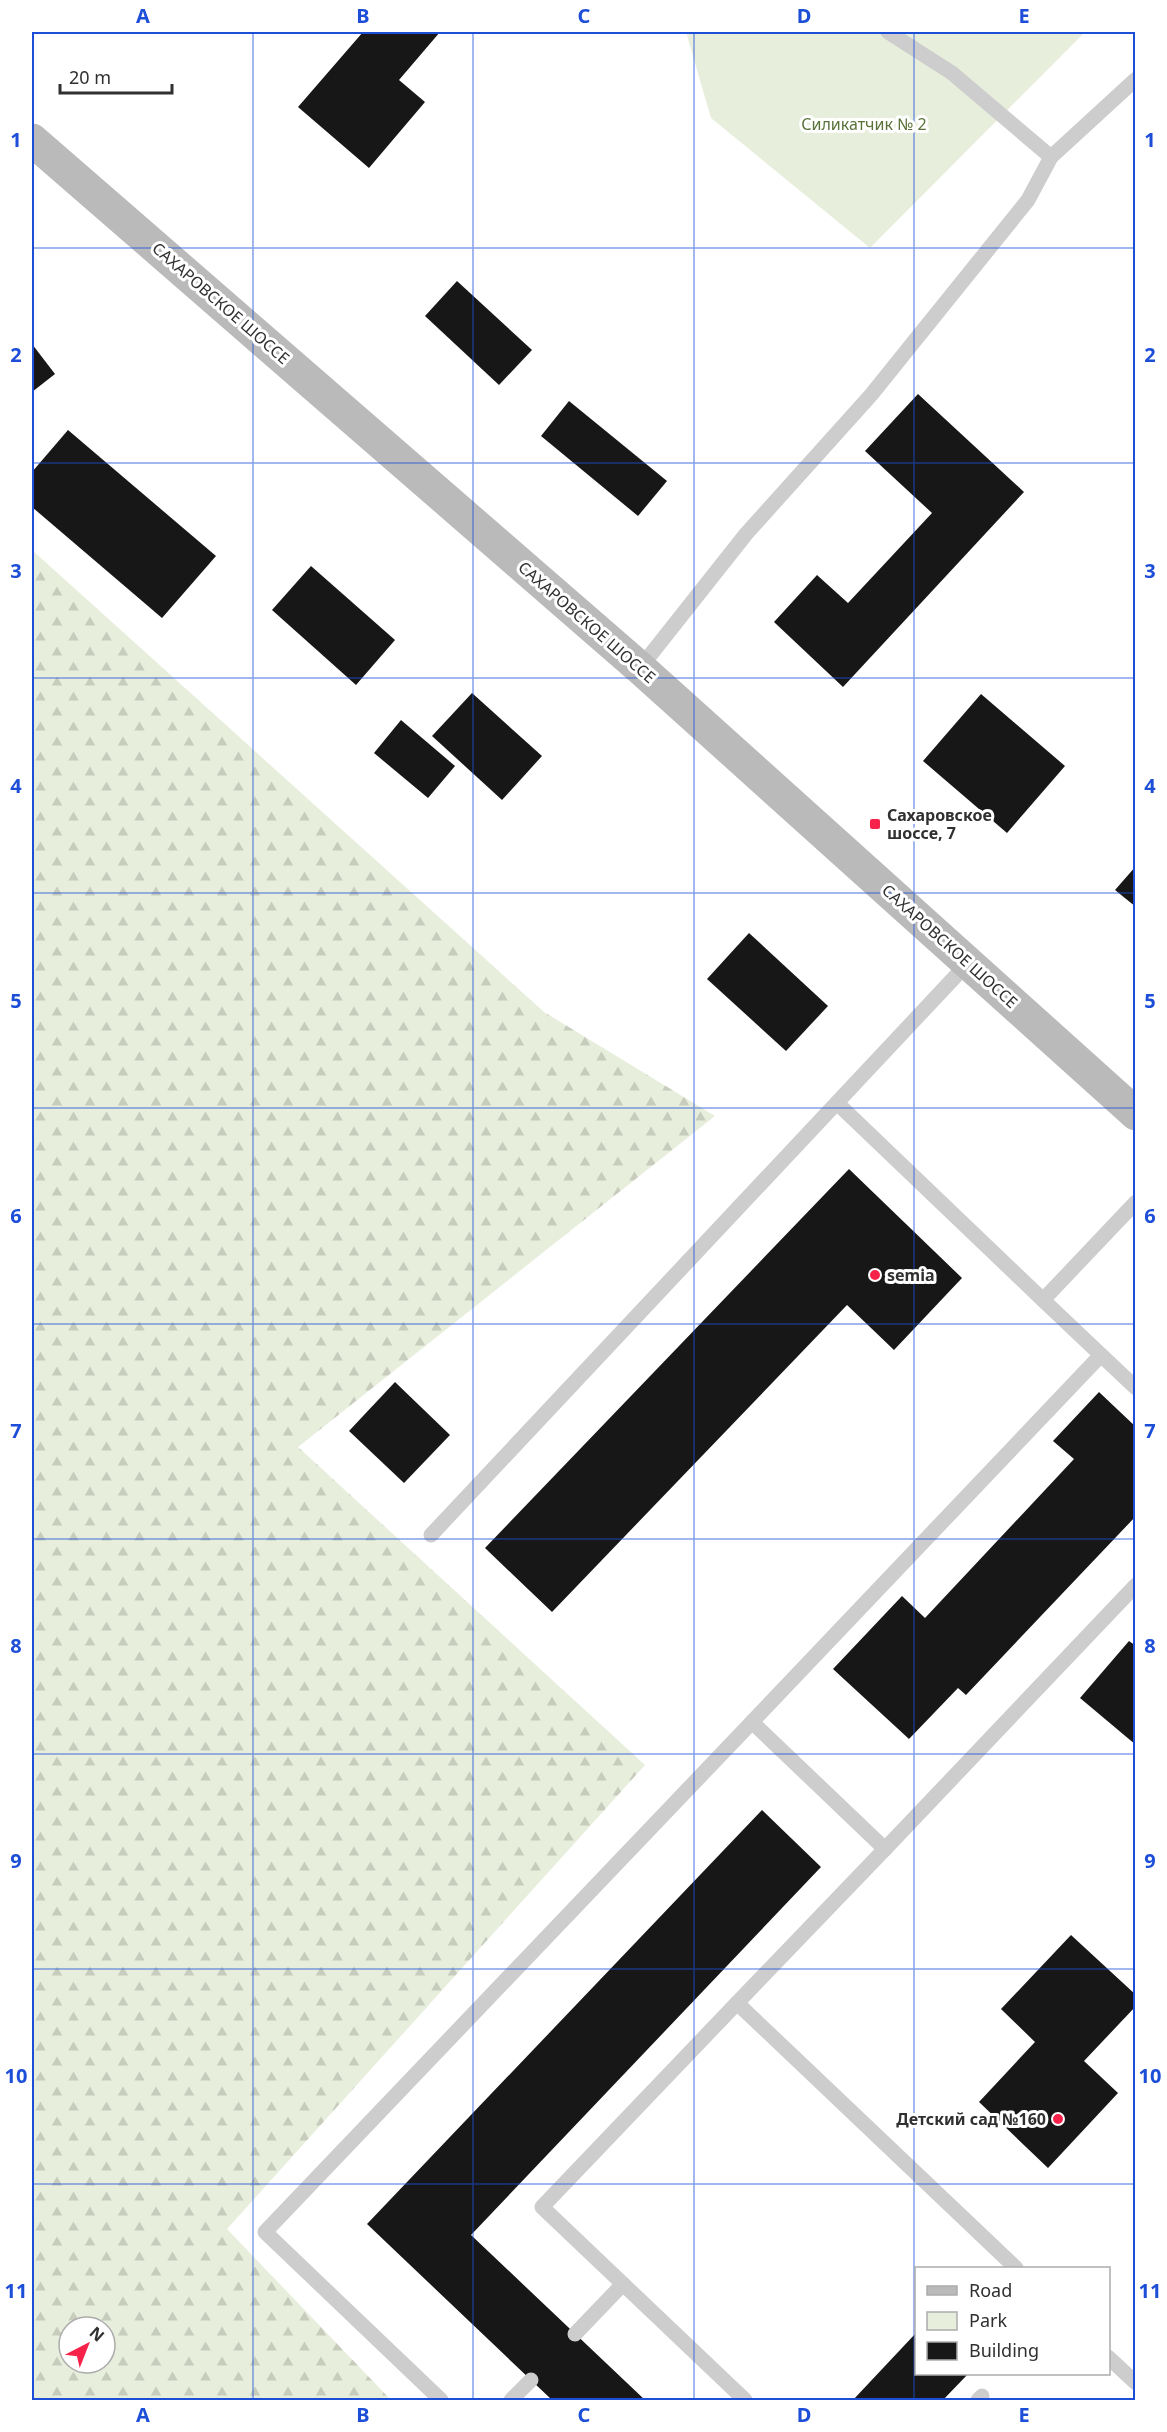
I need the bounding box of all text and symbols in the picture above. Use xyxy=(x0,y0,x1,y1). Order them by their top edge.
text: A xyxy=(136,2,150,29)
text: B xyxy=(356,2,370,29)
text: C xyxy=(578,2,591,29)
text: D xyxy=(797,2,811,29)
text: E xyxy=(1018,2,1030,29)
scale bar xyxy=(60,57,172,95)
text: 20 m xyxy=(69,65,111,89)
park label: Силикатчик № 2 xyxy=(801,113,927,135)
text: 1 xyxy=(10,126,22,153)
text: 1 xyxy=(1144,126,1156,153)
street label: САХАРОВСКОЕ ШОССЕ xyxy=(148,237,294,369)
text: 2 xyxy=(10,341,22,368)
text: 2 xyxy=(1144,341,1156,368)
street label: САХАРОВСКОЕ ШОССЕ xyxy=(514,556,660,688)
text: 3 xyxy=(10,557,22,584)
text: 3 xyxy=(1144,557,1156,584)
text: 4 xyxy=(10,772,22,799)
text: 4 xyxy=(1144,772,1156,799)
place label: Сахаровское шоссе, 7 xyxy=(887,804,992,844)
marker: Сахаровское шоссе, 7 xyxy=(868,817,882,831)
street label: САХАРОВСКОЕ ШОССЕ xyxy=(878,879,1022,1013)
text: 5 xyxy=(10,987,22,1014)
text: 5 xyxy=(1144,987,1156,1014)
text: 6 xyxy=(10,1202,22,1229)
text: 6 xyxy=(1144,1202,1156,1229)
place label: semia xyxy=(887,1264,935,1286)
marker: semia xyxy=(868,1268,882,1282)
text: 7 xyxy=(10,1417,22,1444)
text: 7 xyxy=(1144,1417,1156,1444)
text: 8 xyxy=(10,1632,22,1659)
text: 8 xyxy=(1144,1632,1156,1659)
text: 9 xyxy=(10,1847,22,1874)
text: 9 xyxy=(1144,1847,1156,1874)
text: 10 xyxy=(5,2062,27,2089)
text: 10 xyxy=(1139,2062,1161,2089)
place label: Детский сад №160 xyxy=(896,2108,1046,2130)
marker: Детский сад №160 xyxy=(1051,2112,1065,2126)
legend xyxy=(915,2267,1110,2375)
text: 11 xyxy=(5,2277,27,2304)
text: 11 xyxy=(1139,2277,1161,2304)
text: Road xyxy=(969,2278,1012,2302)
text: Park xyxy=(969,2308,1007,2332)
north arrow xyxy=(57,2315,117,2375)
text: N xyxy=(85,2321,109,2346)
text: Building xyxy=(969,2338,1039,2362)
text: A xyxy=(136,2401,150,2428)
text: B xyxy=(356,2401,370,2428)
text: C xyxy=(578,2401,591,2428)
text: D xyxy=(797,2401,811,2428)
text: E xyxy=(1018,2401,1030,2428)

